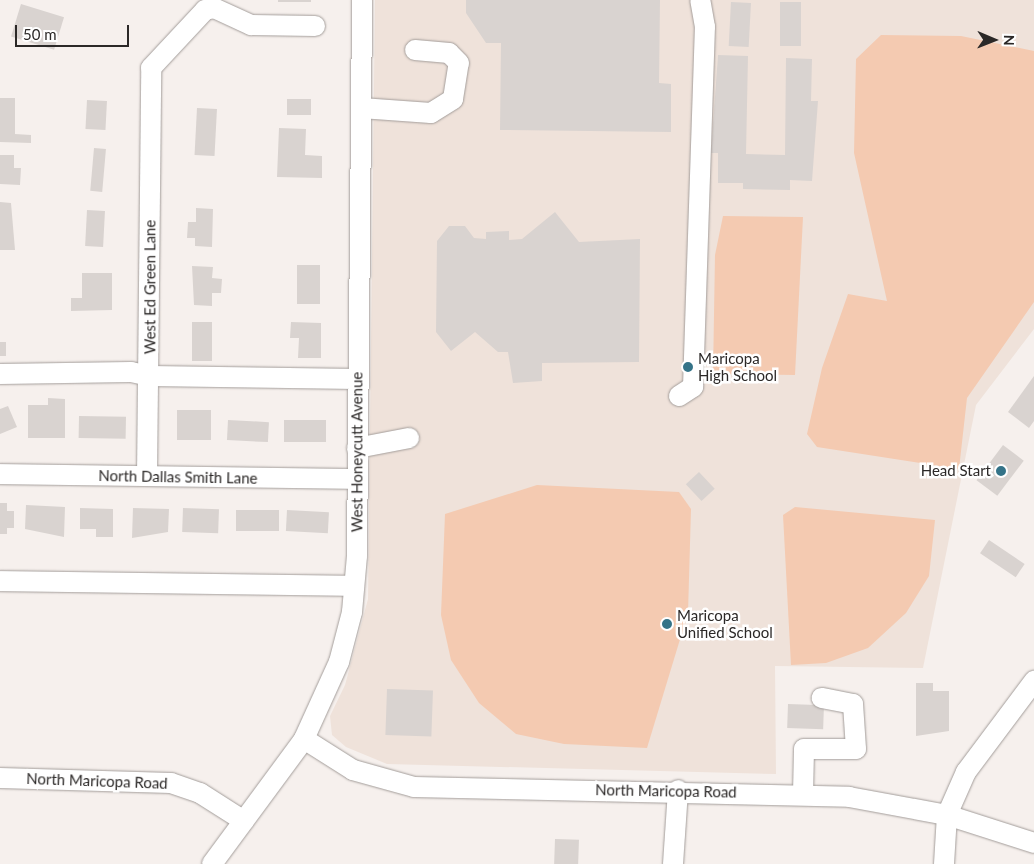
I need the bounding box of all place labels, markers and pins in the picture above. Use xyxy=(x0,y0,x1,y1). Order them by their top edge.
place label: Maricopa High School xyxy=(698,349,777,384)
marker: Maricopa High School xyxy=(682,361,694,373)
place label: Head Start xyxy=(921,462,991,480)
marker: Head Start xyxy=(995,465,1007,477)
place label: Maricopa Unified School xyxy=(677,606,773,641)
marker: Maricopa Unified School xyxy=(661,618,673,630)

